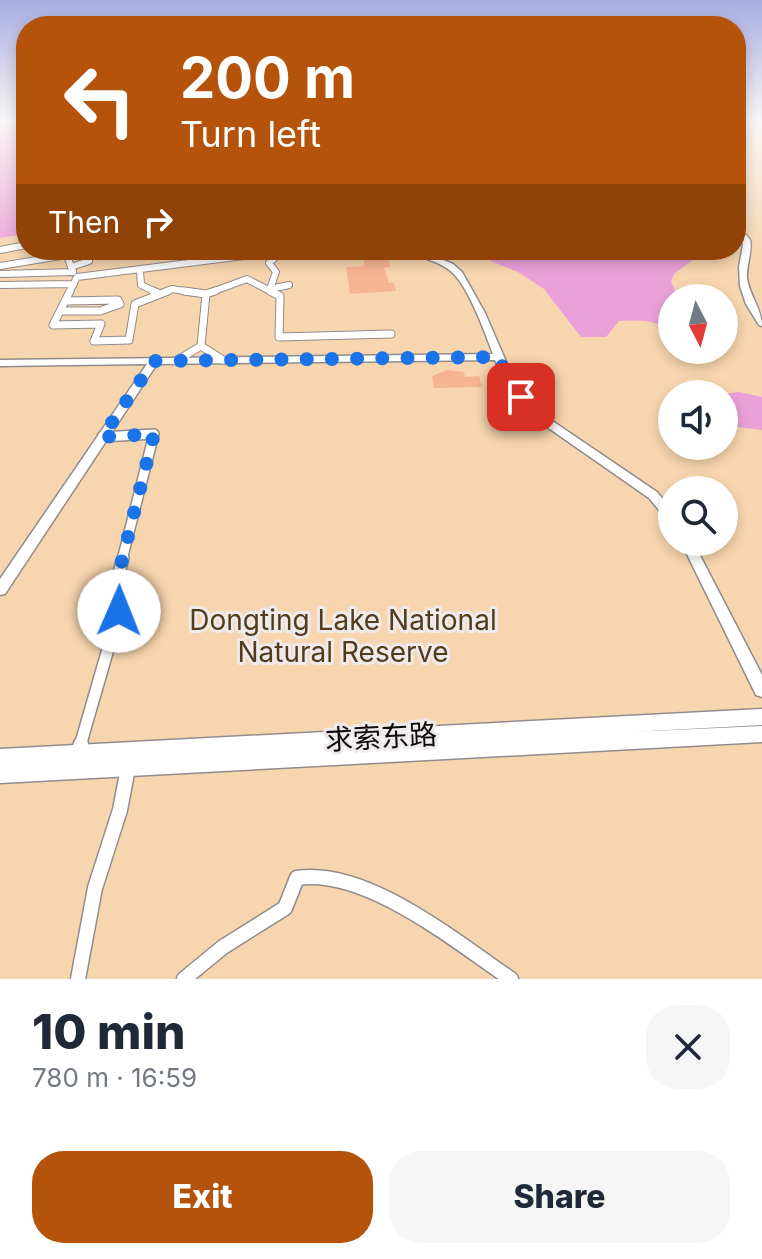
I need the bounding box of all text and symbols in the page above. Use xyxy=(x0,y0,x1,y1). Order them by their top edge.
text: 200 m xyxy=(180,44,355,112)
icon: left xyxy=(48,48,152,152)
text: Turn left xyxy=(180,112,321,156)
icon: right xyxy=(136,200,180,244)
text: Then xyxy=(48,204,120,240)
north arrow xyxy=(658,284,738,364)
map controls xyxy=(658,284,738,556)
pin xyxy=(487,363,555,431)
icon: arrive xyxy=(499,375,543,419)
button: sound xyxy=(658,380,738,460)
button: search xyxy=(658,476,738,556)
position arrow xyxy=(77,569,161,653)
park label: Dongting Lake National Natural Reserve xyxy=(189,603,497,669)
street label: 求索东路 xyxy=(324,717,438,757)
text: 10 min xyxy=(32,1002,186,1061)
button: close xyxy=(646,1005,730,1089)
text: 780 m · 16:59 xyxy=(32,1062,197,1093)
button: Exit xyxy=(32,1151,373,1243)
button: Share xyxy=(389,1151,730,1243)

